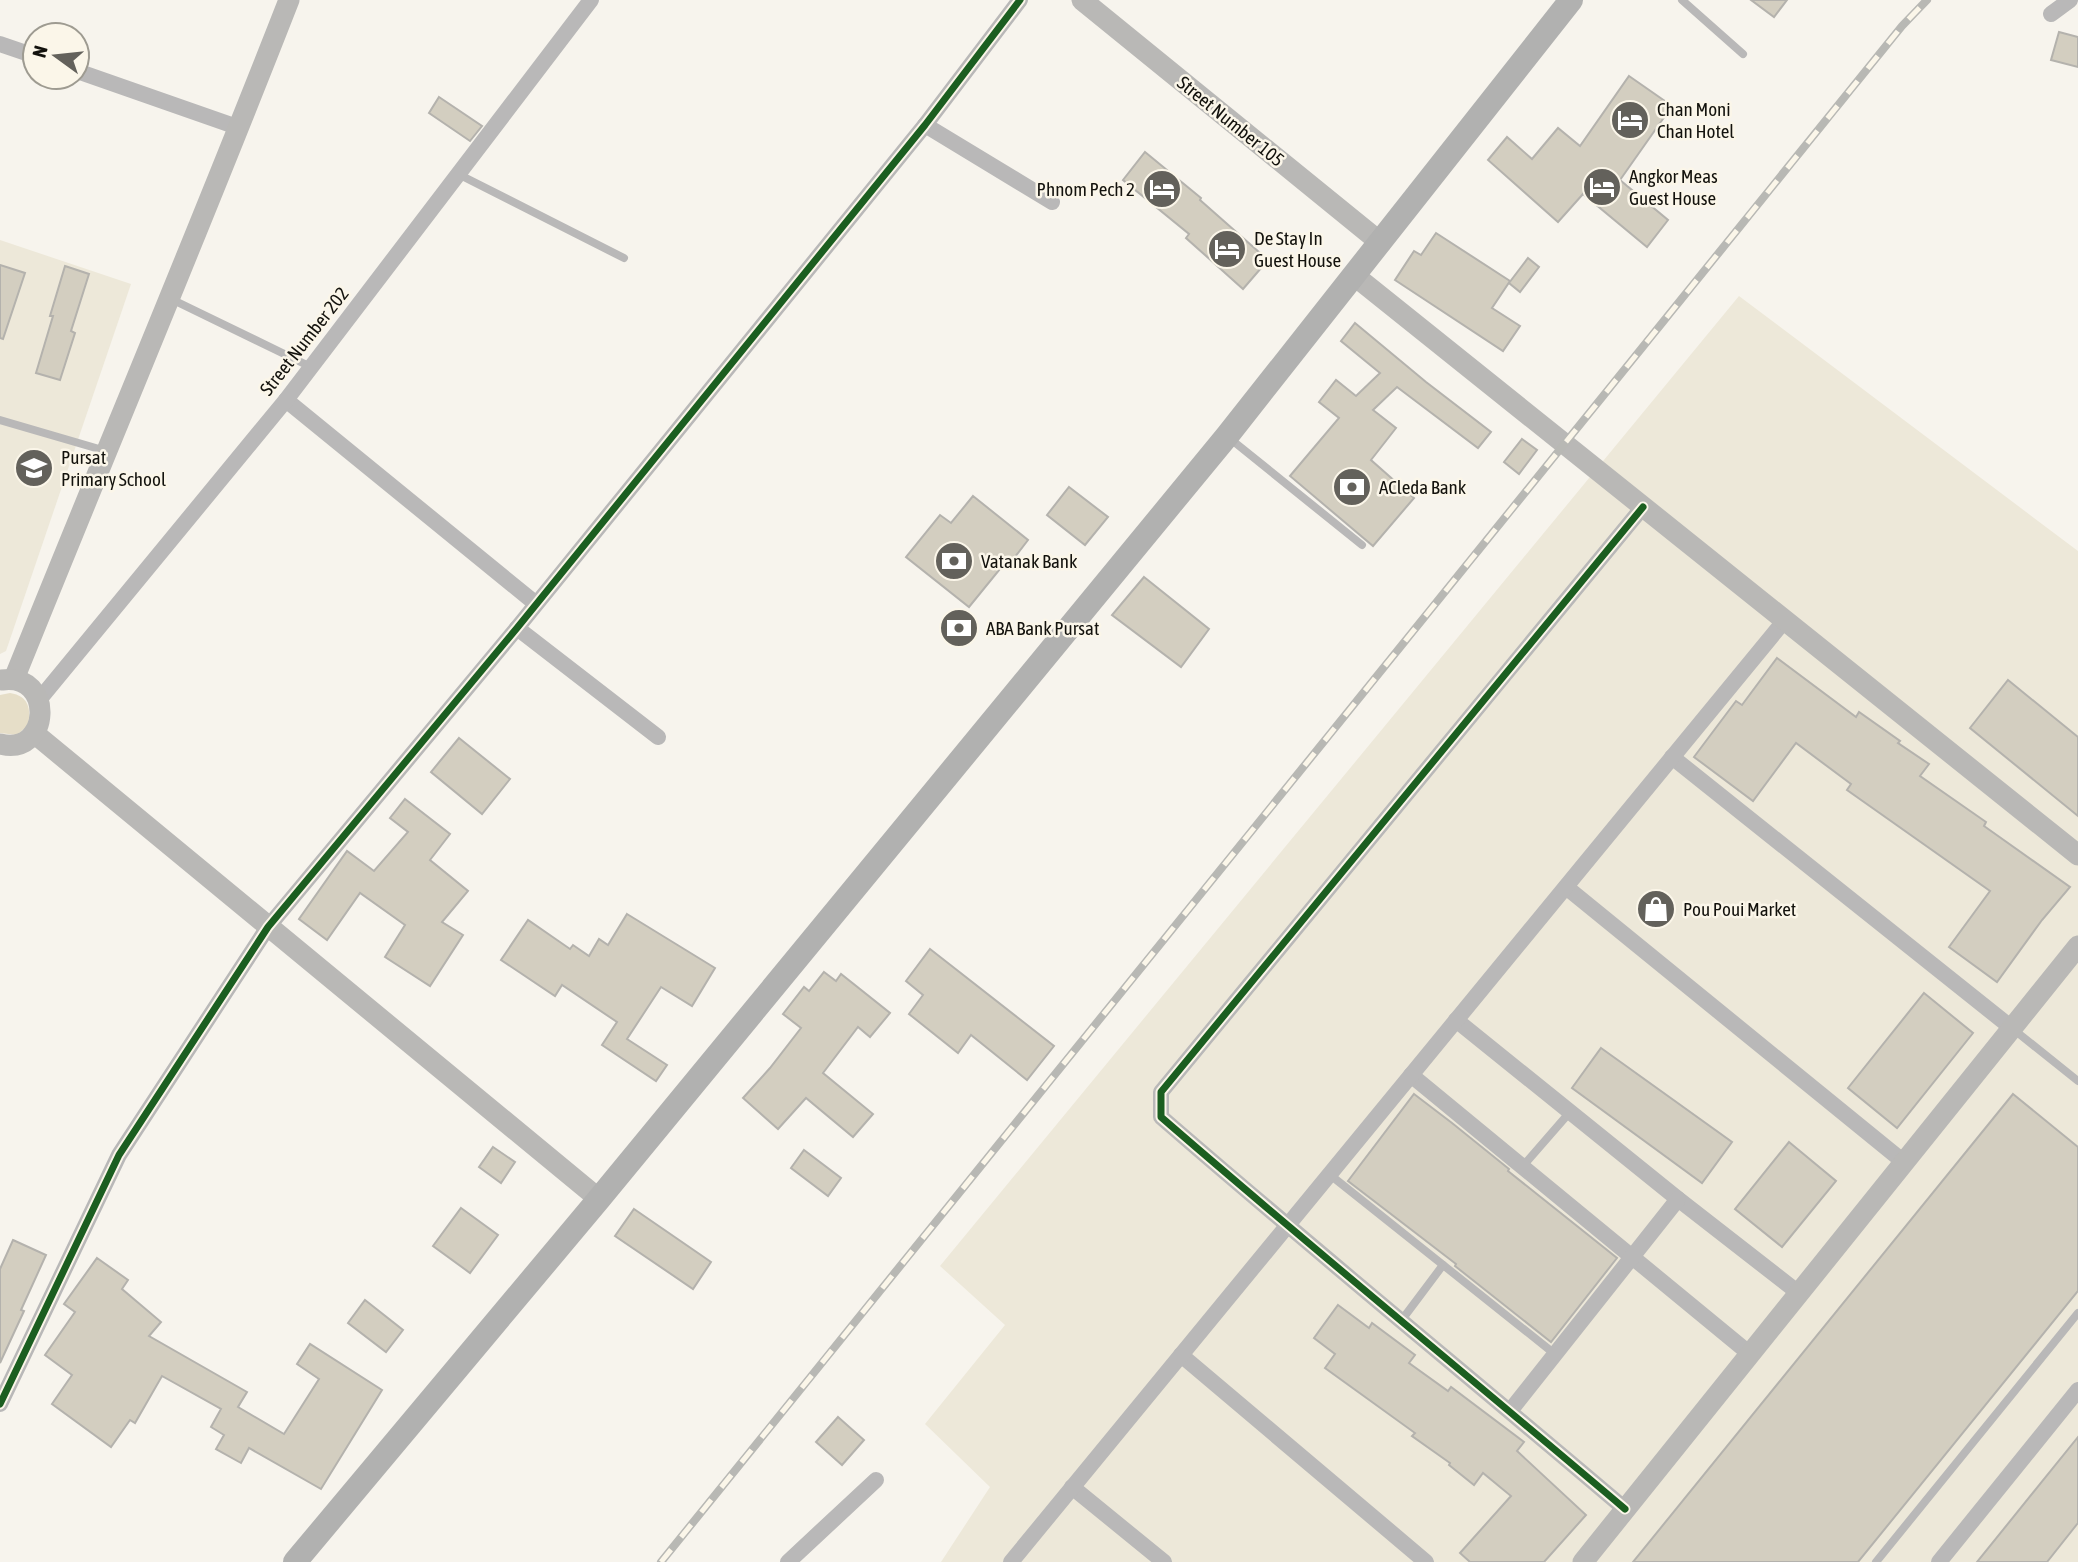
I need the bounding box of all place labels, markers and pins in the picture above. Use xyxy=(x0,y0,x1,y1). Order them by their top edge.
place label: Chan Moni Chan Hotel xyxy=(1657,98,1734,142)
hotel icon: Chan Moni Chan Hotel xyxy=(1609,99,1651,141)
place label: Angkor Meas Guest House xyxy=(1629,165,1718,209)
hotel icon: Angkor Meas Guest House xyxy=(1581,166,1623,208)
hotel icon: Phnom Pech 2 xyxy=(1141,168,1183,210)
place label: Phnom Pech 2 xyxy=(1037,178,1135,200)
place label: De Stay In Guest House xyxy=(1254,227,1341,271)
hotel icon: De Stay In Guest House xyxy=(1206,228,1248,270)
place label: Pursat Primary School xyxy=(61,446,166,490)
school or university icon: Pursat Primary School xyxy=(13,447,55,489)
bank icon: ACleda Bank xyxy=(1331,466,1373,508)
place label: ACleda Bank xyxy=(1379,476,1467,498)
bank icon: Vatanak Bank xyxy=(933,540,975,582)
place label: Vatanak Bank xyxy=(981,550,1078,572)
bank icon: ABA Bank Pursat xyxy=(938,607,980,649)
place label: ABA Bank Pursat xyxy=(986,617,1099,639)
shop icon: Pou Poui Market xyxy=(1635,888,1677,930)
place label: Pou Poui Market xyxy=(1683,898,1796,920)

